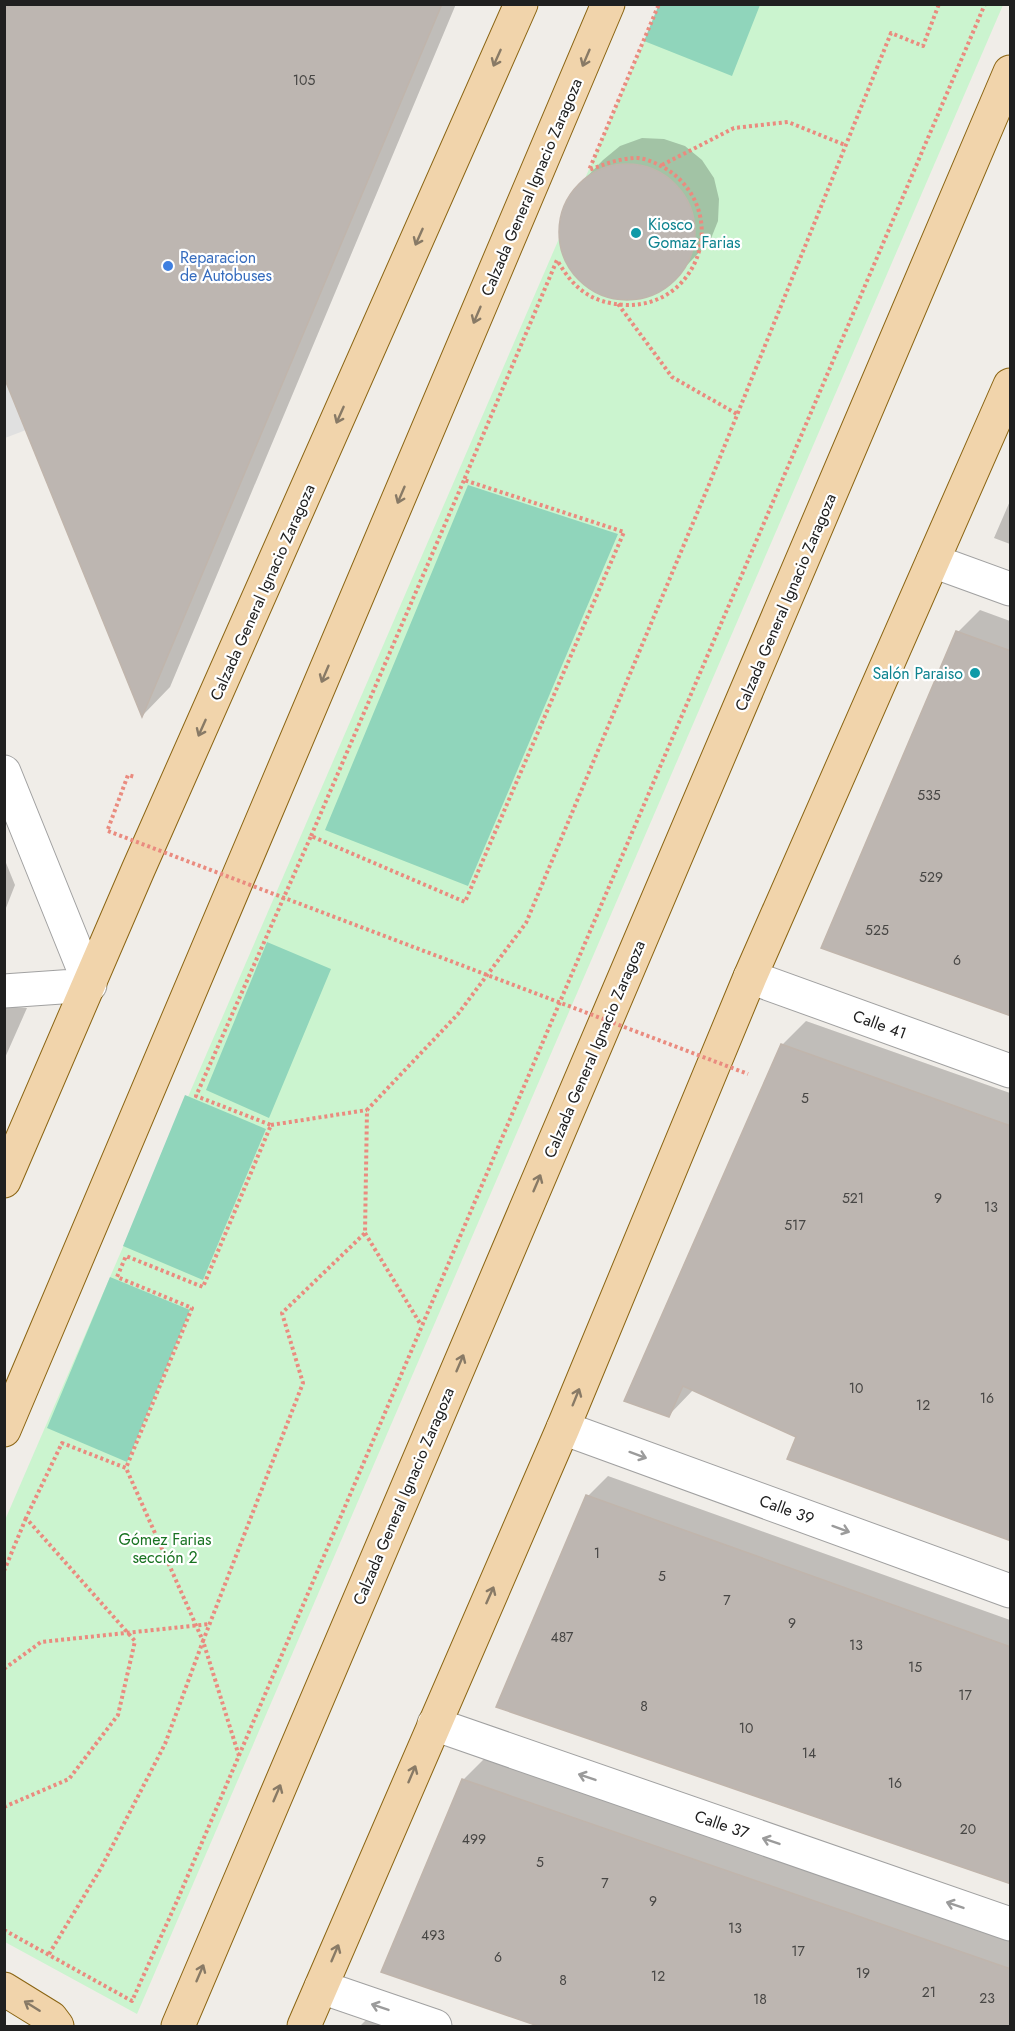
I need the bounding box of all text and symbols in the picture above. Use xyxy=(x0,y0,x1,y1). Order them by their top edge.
one-way arrow xyxy=(491,48,502,67)
one-way arrow xyxy=(579,49,591,67)
house number: 105 xyxy=(293,70,315,90)
street label: Calzada General Ignacio Zaragoza xyxy=(475,75,588,300)
place label: Kiosco Gomaz Farias xyxy=(648,213,740,254)
marker: Kiosco Gomaz Farias xyxy=(629,226,643,240)
one-way arrow xyxy=(412,227,424,245)
place label: Reparacion de Autobuses xyxy=(180,246,272,287)
marker: Reparacion de Autobuses xyxy=(161,259,175,273)
one-way arrow xyxy=(471,306,482,324)
one-way arrow xyxy=(334,405,345,424)
street label: Calzada General Ignacio Zaragoza xyxy=(204,480,321,704)
one-way arrow xyxy=(395,485,406,503)
street label: Calzada General Ignacio Zaragoza xyxy=(729,490,842,715)
place label: Salón Paraiso xyxy=(872,662,963,685)
one-way arrow xyxy=(318,665,330,683)
marker: Salón Paraiso xyxy=(968,666,982,680)
one-way arrow xyxy=(196,719,207,737)
house number: 535 xyxy=(917,785,941,805)
house number: 529 xyxy=(919,867,943,887)
house number: 525 xyxy=(865,920,889,940)
street label: Calzada General Ignacio Zaragoza xyxy=(538,937,651,1162)
house number: 6 xyxy=(953,950,961,970)
street label: Calle 41 xyxy=(850,1004,910,1045)
house number: 5 xyxy=(801,1088,809,1108)
one-way arrow xyxy=(532,1175,543,1193)
house number: 521 xyxy=(842,1188,864,1208)
house number: 9 xyxy=(934,1188,942,1208)
house number: 13 xyxy=(984,1197,998,1217)
house number: 517 xyxy=(784,1215,806,1235)
one-way arrow xyxy=(455,1354,467,1372)
house number: 10 xyxy=(849,1378,863,1398)
street label: Calzada General Ignacio Zaragoza xyxy=(347,1384,460,1609)
one-way arrow xyxy=(571,1388,582,1407)
house number: 16 xyxy=(980,1388,994,1408)
house number: 12 xyxy=(916,1395,930,1415)
one-way arrow xyxy=(628,1451,647,1462)
street label: Calle 39 xyxy=(756,1489,818,1530)
one-way arrow xyxy=(831,1525,850,1536)
park label: Gómez Farias sección 2 xyxy=(119,1528,211,1569)
house number: 1 xyxy=(594,1543,600,1563)
house number: 5 xyxy=(658,1566,666,1586)
one-way arrow xyxy=(485,1587,496,1605)
house number: 7 xyxy=(723,1590,731,1610)
house number: 9 xyxy=(788,1613,796,1633)
house number: 487 xyxy=(551,1627,574,1647)
house number: 13 xyxy=(849,1635,863,1655)
house number: 15 xyxy=(908,1657,922,1677)
house number: 17 xyxy=(958,1685,972,1705)
house number: 8 xyxy=(640,1696,648,1716)
house number: 10 xyxy=(739,1718,753,1738)
house number: 14 xyxy=(802,1743,816,1763)
one-way arrow xyxy=(407,1765,418,1784)
one-way arrow xyxy=(578,1770,597,1781)
house number: 16 xyxy=(888,1773,902,1793)
one-way arrow xyxy=(272,1785,283,1803)
street label: Calle 37 xyxy=(692,1804,753,1845)
house number: 20 xyxy=(960,1819,976,1839)
house number: 499 xyxy=(462,1829,486,1849)
one-way arrow xyxy=(762,1834,781,1845)
house number: 5 xyxy=(536,1852,544,1872)
house number: 7 xyxy=(601,1873,609,1893)
house number: 9 xyxy=(649,1891,657,1911)
one-way arrow xyxy=(946,1898,965,1909)
house number: 13 xyxy=(728,1918,742,1938)
house number: 493 xyxy=(421,1925,445,1945)
house number: 17 xyxy=(791,1941,805,1961)
one-way arrow xyxy=(330,1945,341,1963)
house number: 6 xyxy=(494,1947,502,1967)
house number: 19 xyxy=(856,1963,870,1983)
one-way arrow xyxy=(195,1964,207,1982)
house number: 12 xyxy=(651,1966,665,1986)
house number: 8 xyxy=(559,1970,567,1990)
house number: 21 xyxy=(922,1982,936,2002)
house number: 23 xyxy=(979,1988,995,2008)
house number: 18 xyxy=(753,1989,767,2009)
one-way arrow xyxy=(24,2000,41,2012)
one-way arrow xyxy=(371,2001,390,2012)

